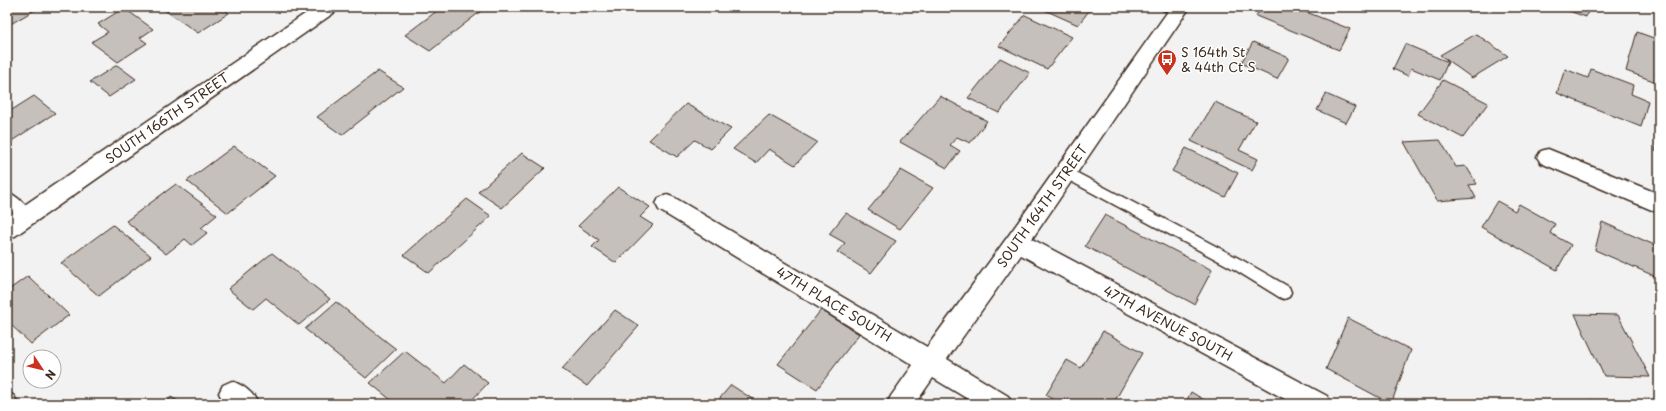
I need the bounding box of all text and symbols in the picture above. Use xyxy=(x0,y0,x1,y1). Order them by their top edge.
place label: S 164th St & 44th Ct S xyxy=(1181,42,1256,76)
bus stop icon: S 164th St & 44th Ct S xyxy=(1156,48,1178,76)
street label: SOUTH 166TH STREET xyxy=(101,68,232,167)
street label: SOUTH 164TH STREET xyxy=(992,140,1091,271)
street label: 47TH PLACE SOUTH xyxy=(773,262,896,346)
street label: 47TH AVENUE SOUTH xyxy=(1100,280,1236,365)
north arrow xyxy=(22,349,62,389)
text: N xyxy=(41,367,60,384)

